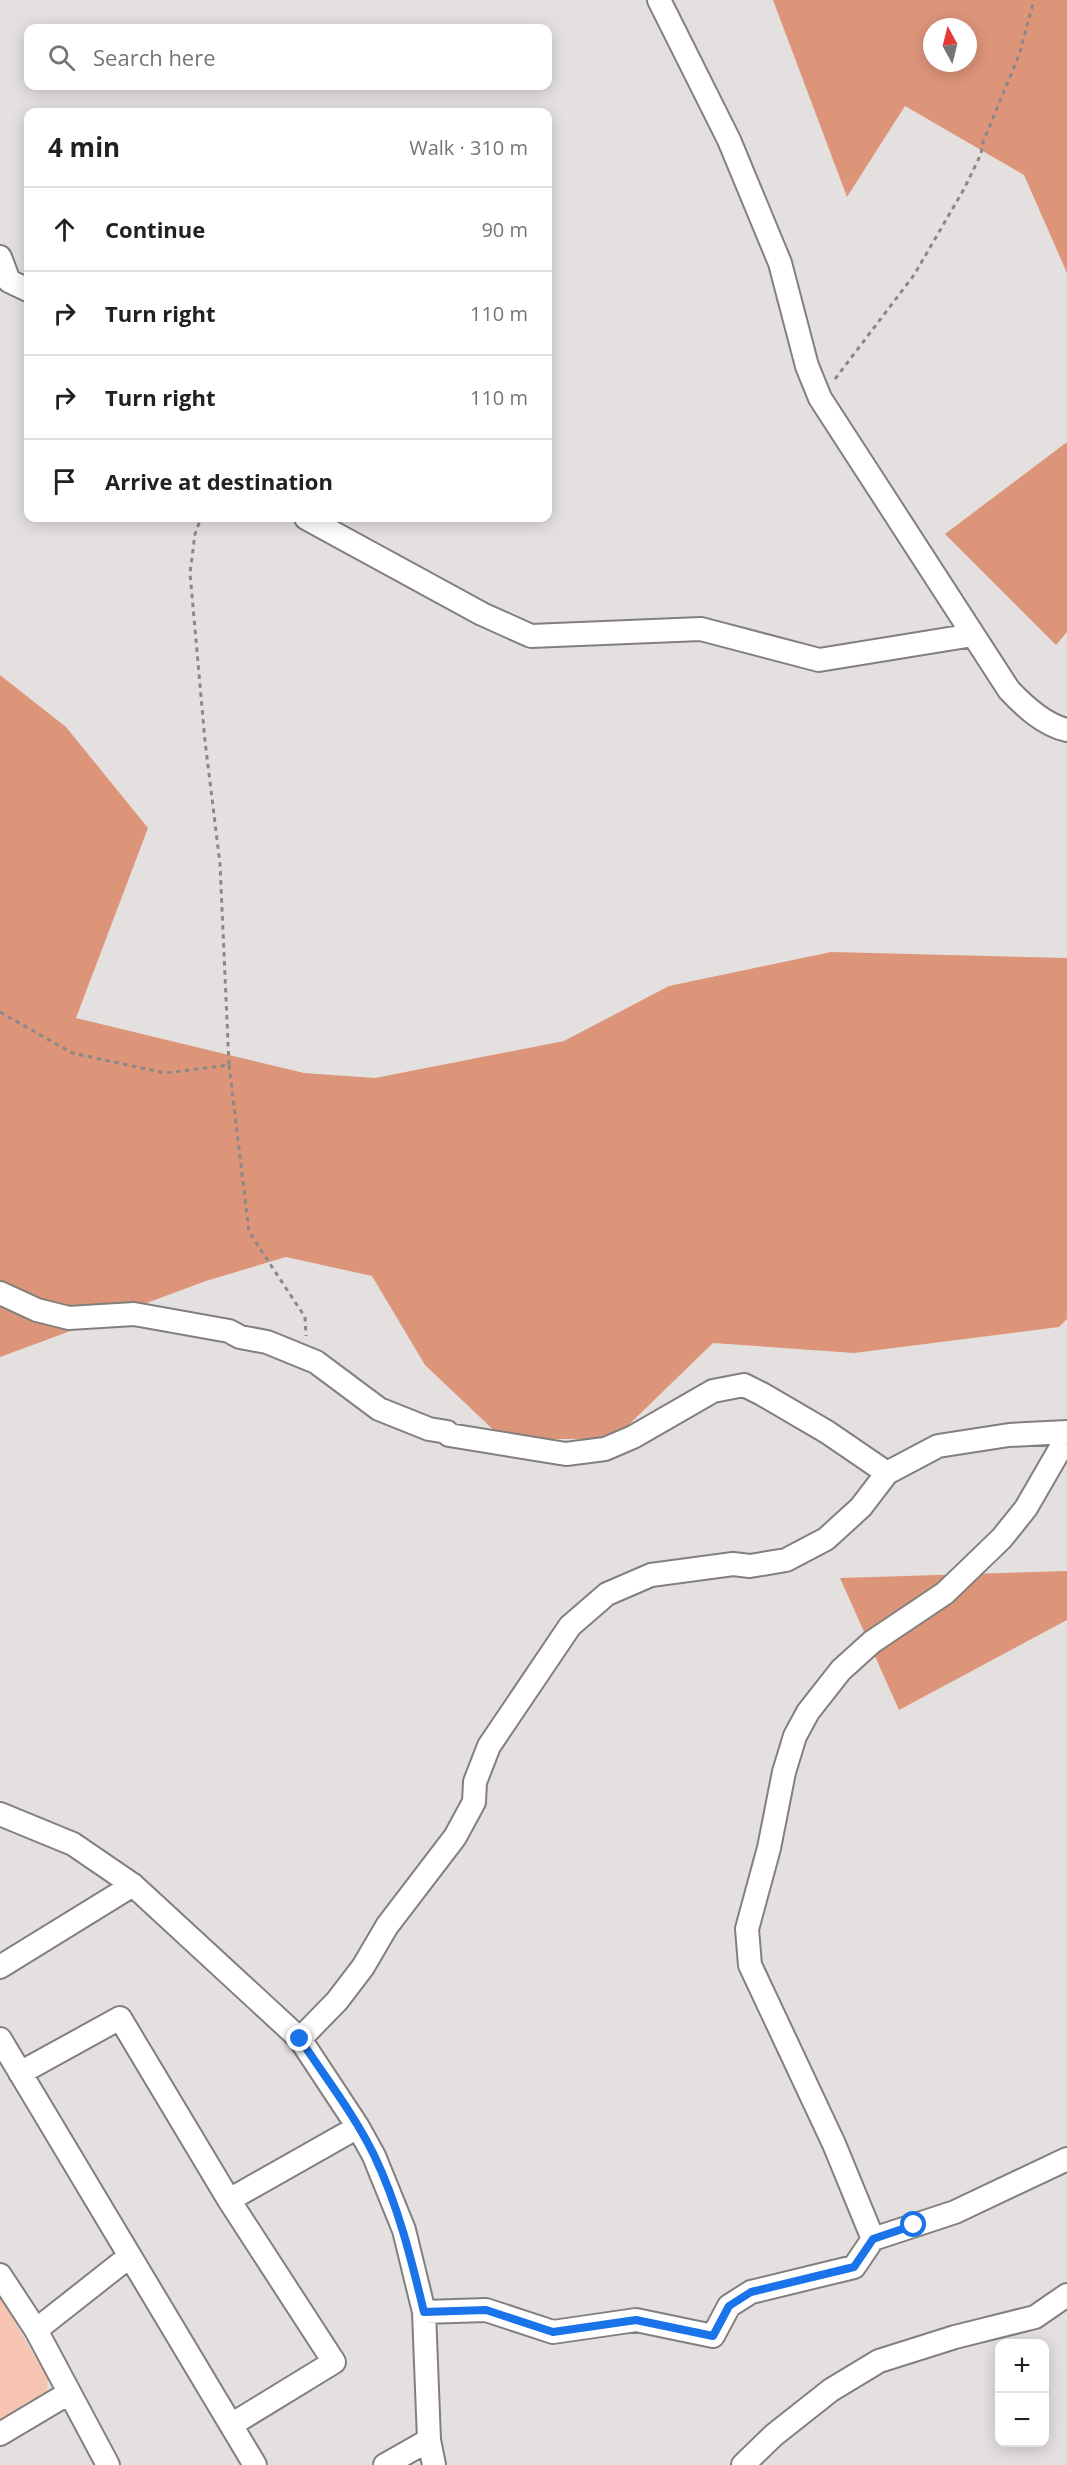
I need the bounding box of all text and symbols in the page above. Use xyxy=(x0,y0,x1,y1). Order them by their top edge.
north arrow xyxy=(923,18,977,72)
search box xyxy=(24,24,552,90)
icon: search xyxy=(45,41,78,74)
text: Search here xyxy=(93,42,216,72)
text: 4 min xyxy=(48,129,120,165)
text: Walk · 310 m xyxy=(409,134,528,161)
icon: ahead xyxy=(48,213,81,246)
text: Continue xyxy=(105,214,205,244)
text: 90 m xyxy=(481,216,528,243)
icon: right xyxy=(48,297,81,330)
text: Turn right xyxy=(105,298,216,328)
text: 110 m xyxy=(470,300,528,327)
icon: right xyxy=(48,381,81,414)
text: Turn right xyxy=(105,382,216,412)
text: 110 m xyxy=(470,384,528,411)
icon: arrive xyxy=(48,465,81,498)
text: Arrive at destination xyxy=(105,466,333,496)
route end xyxy=(286,2025,312,2051)
route start xyxy=(900,2211,926,2237)
map controls xyxy=(995,2339,1049,2447)
button: + xyxy=(995,2339,1049,2393)
button: − xyxy=(995,2393,1049,2447)

